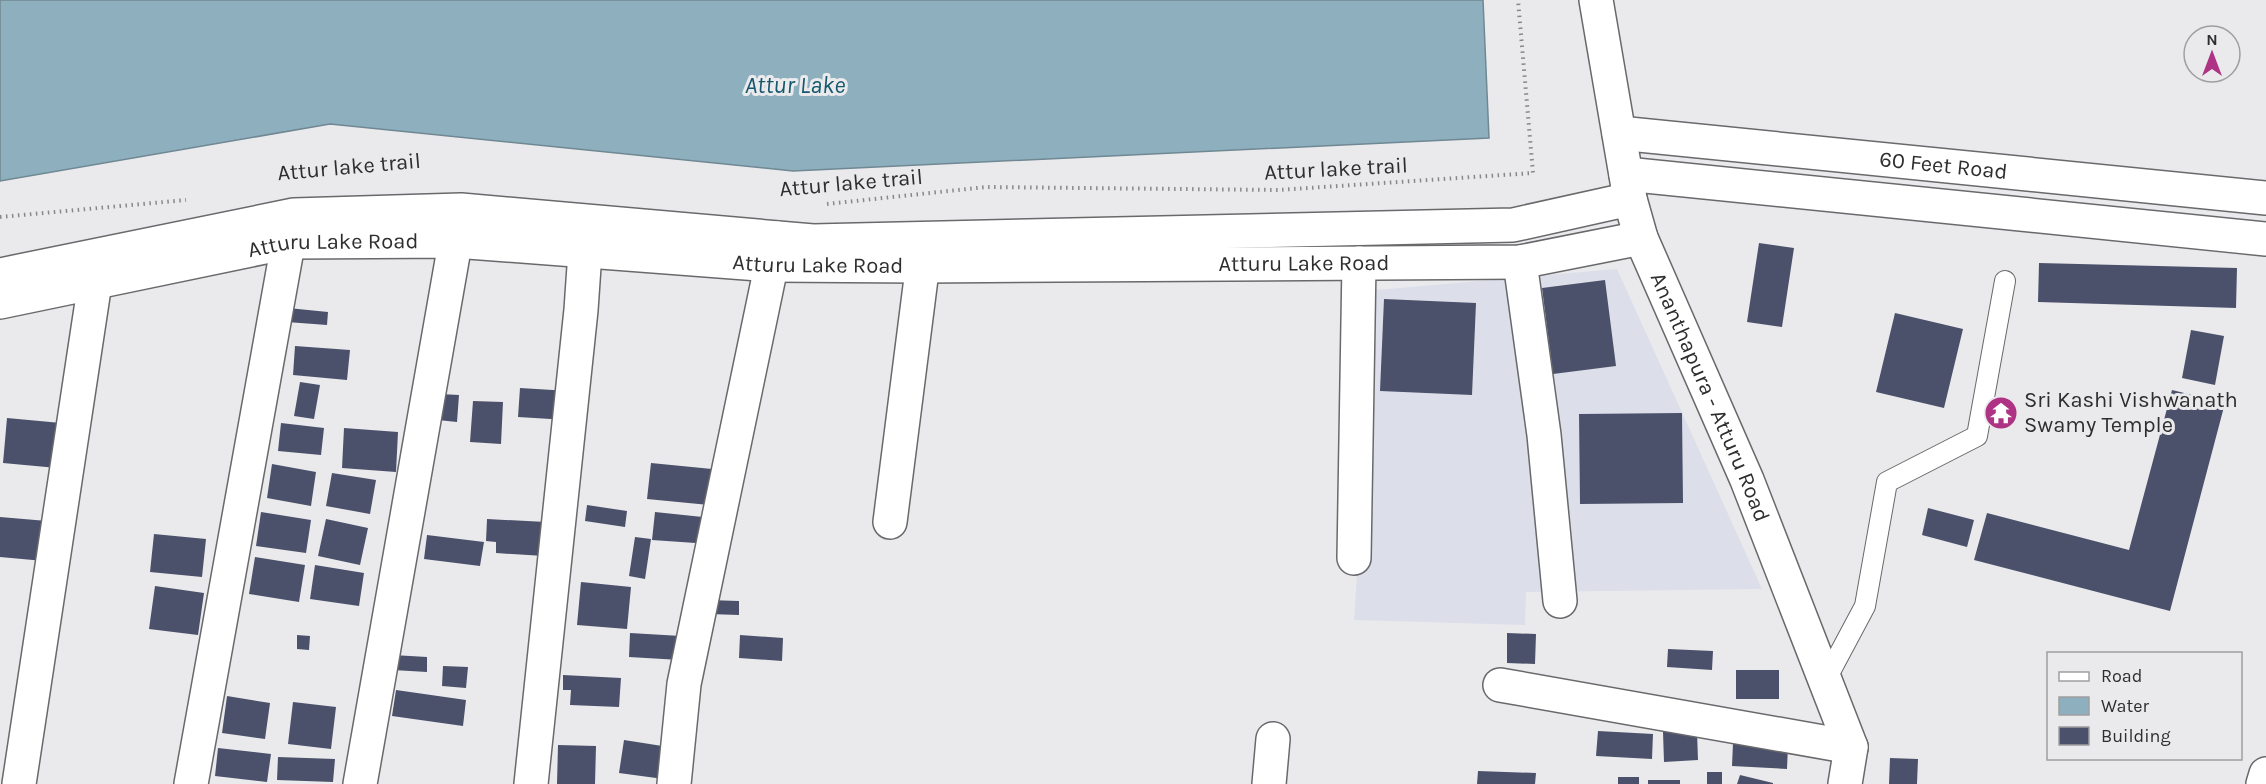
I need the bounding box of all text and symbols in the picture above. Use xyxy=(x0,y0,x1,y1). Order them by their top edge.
north arrow xyxy=(2182,24,2242,84)
text: N xyxy=(2206,30,2218,49)
water label: Attur Lake xyxy=(745,71,845,99)
street label: 60 Feet Road xyxy=(1878,146,2009,185)
street label: Attur lake trail xyxy=(276,148,422,186)
street label: Attur lake trail xyxy=(1263,152,1409,186)
street label: Attur lake trail xyxy=(778,164,924,202)
street label: Atturu Lake Road xyxy=(246,228,418,263)
street label: Atturu Lake Road xyxy=(731,249,904,279)
street label: Atturu Lake Road xyxy=(1218,250,1390,277)
street label: Ananthapura - Atturu Road xyxy=(1645,269,1775,526)
place label: Sri Kashi Vishwanath Swamy Temple xyxy=(2024,387,2238,438)
temple icon: Sri Kashi Vishwanath Swamy Temple xyxy=(1983,395,2019,431)
legend xyxy=(2047,652,2242,760)
text: Road xyxy=(2101,665,2142,687)
text: Water xyxy=(2101,695,2149,717)
text: Building xyxy=(2101,725,2171,747)

